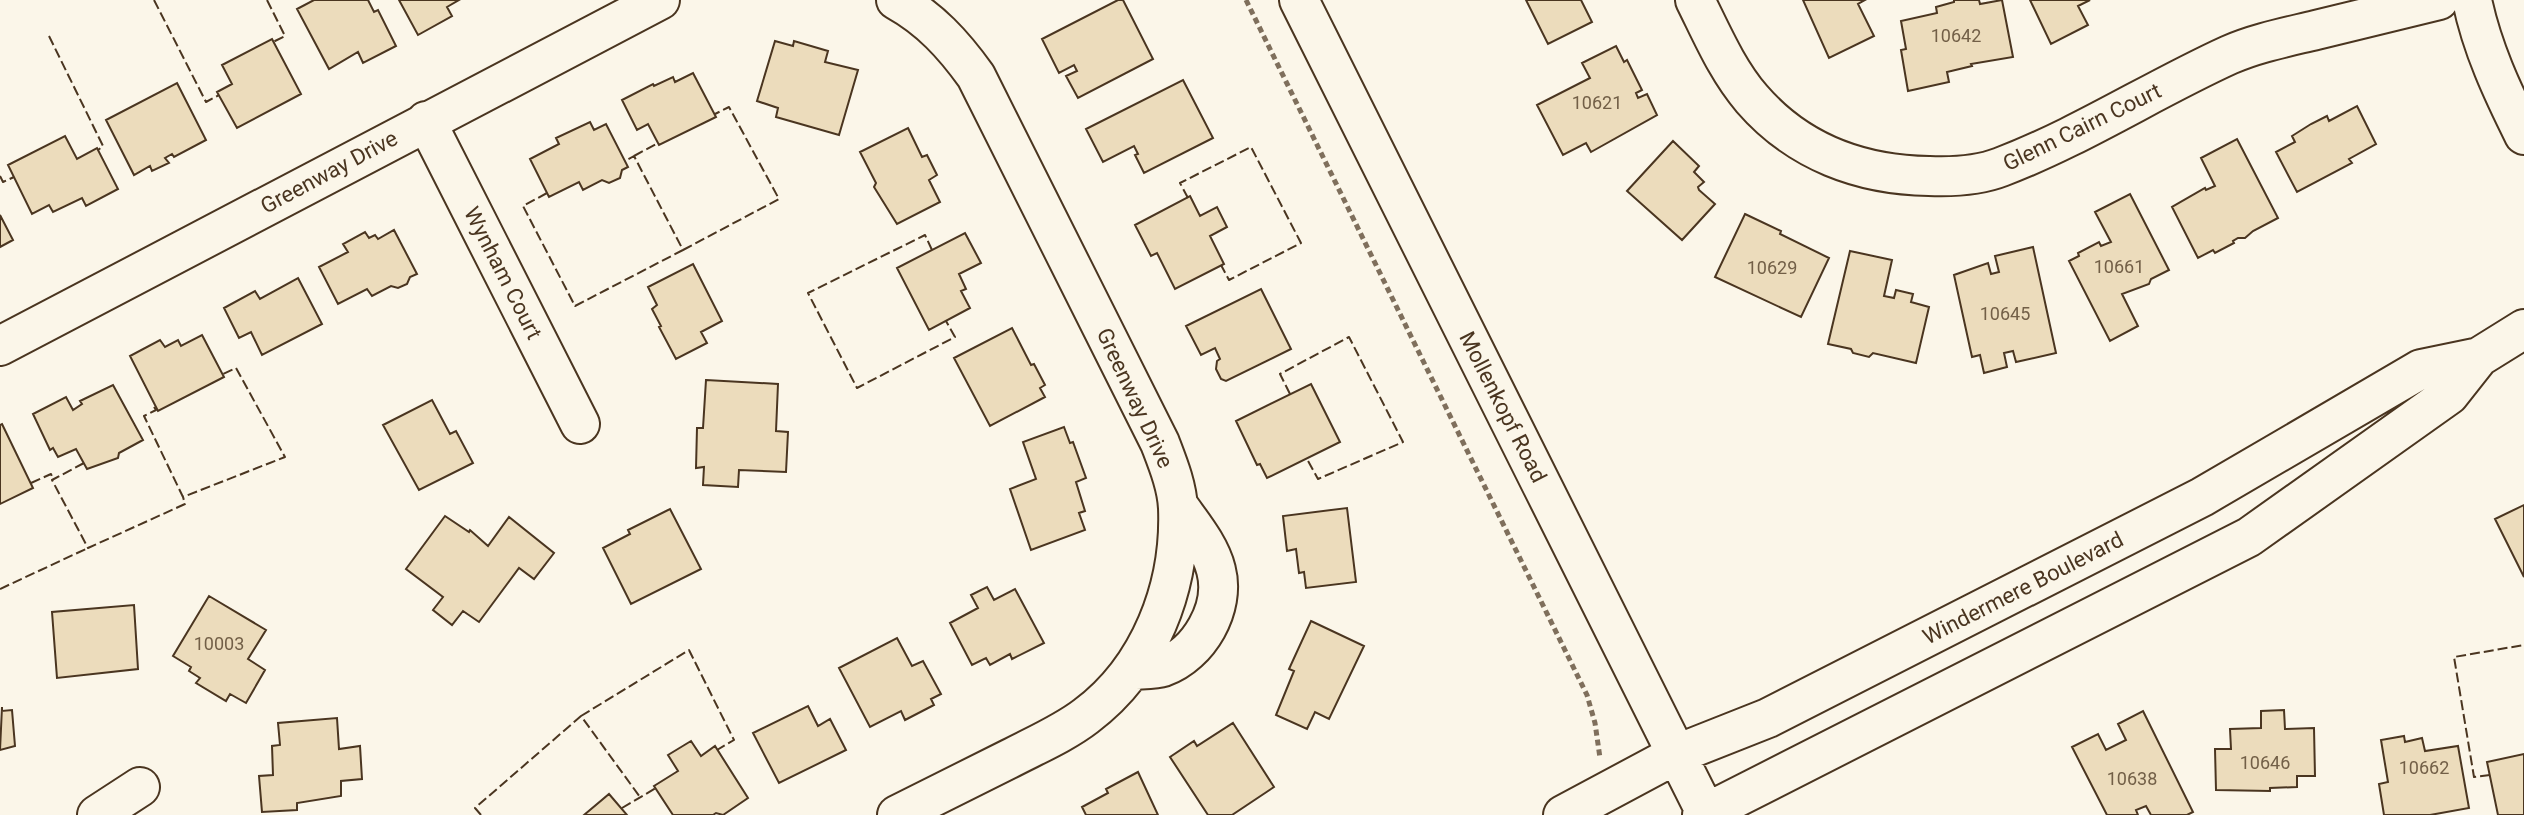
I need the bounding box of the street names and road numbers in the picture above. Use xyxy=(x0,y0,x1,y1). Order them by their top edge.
street label: Glenn Cairn Court xyxy=(1999,78,2165,176)
street label: Greenway Drive xyxy=(256,125,402,219)
street label: Wynham Court xyxy=(459,203,547,343)
street label: Greenway Drive xyxy=(1092,324,1178,472)
street label: Mollenkopf Road xyxy=(1454,327,1552,487)
street label: Windermere Boulevard xyxy=(1919,527,2127,649)

